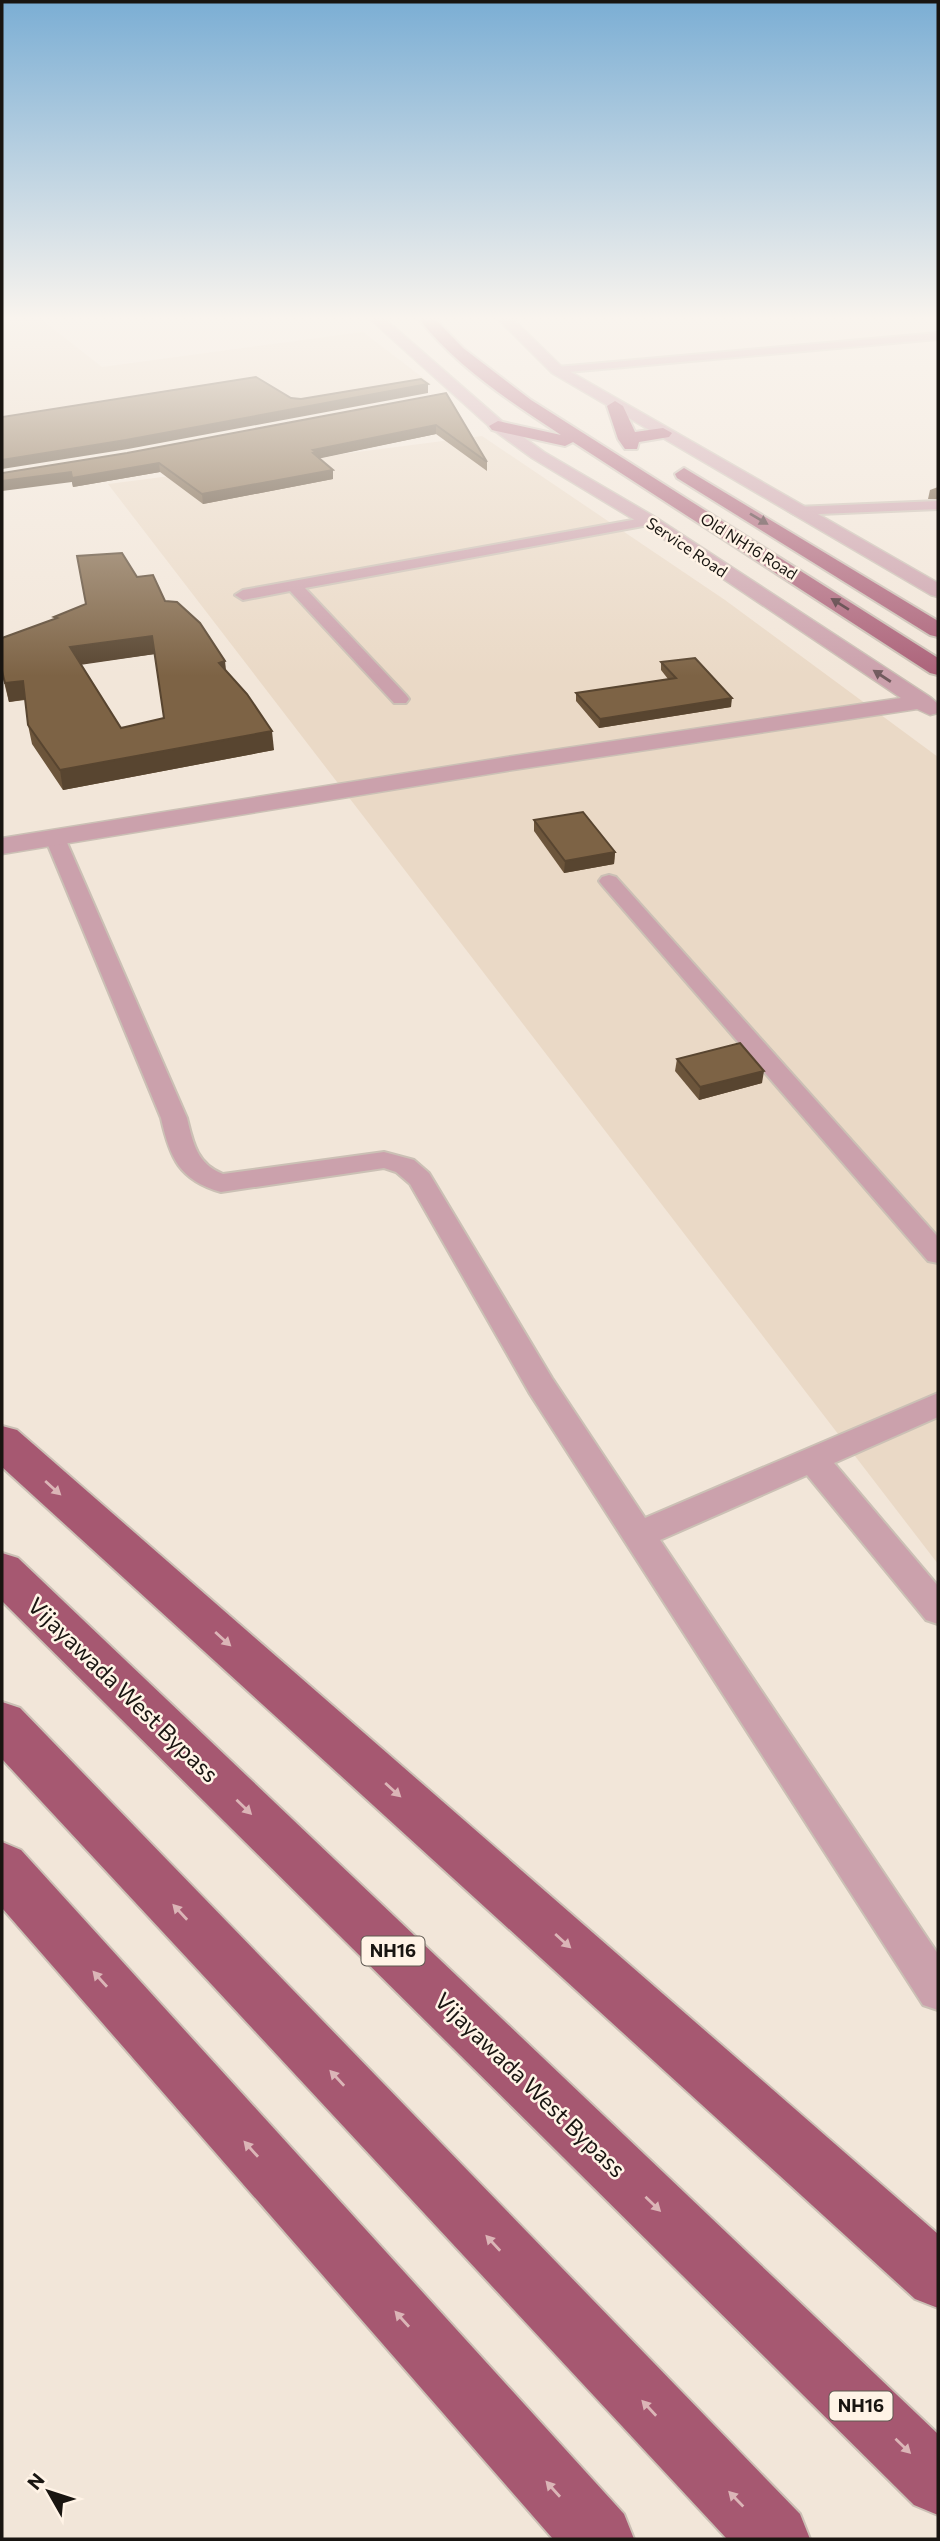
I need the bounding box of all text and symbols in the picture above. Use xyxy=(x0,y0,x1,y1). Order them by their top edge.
street label: Old NH16 Road xyxy=(697,508,801,583)
street label: Service Road xyxy=(643,513,731,581)
one-way arrow xyxy=(749,513,768,526)
one-way arrow xyxy=(831,597,850,610)
one-way arrow xyxy=(872,669,892,682)
one-way arrow xyxy=(44,1479,61,1495)
street label: Vijayawada West Bypass xyxy=(23,1591,225,1788)
one-way arrow xyxy=(214,1631,232,1647)
one-way arrow xyxy=(384,1782,401,1797)
one-way arrow xyxy=(235,1798,252,1814)
one-way arrow xyxy=(172,1904,189,1921)
one-way arrow xyxy=(554,1933,571,1948)
road number: NH16 xyxy=(362,1937,424,1966)
one-way arrow xyxy=(93,1970,108,1987)
street label: Vijayawada West Bypass xyxy=(430,1986,632,2183)
one-way arrow xyxy=(329,2070,345,2087)
one-way arrow xyxy=(243,2140,259,2158)
one-way arrow xyxy=(645,2196,662,2213)
one-way arrow xyxy=(485,2234,501,2252)
one-way arrow xyxy=(394,2310,410,2328)
road number: NH16 xyxy=(830,2392,892,2420)
one-way arrow xyxy=(642,2400,658,2417)
one-way arrow xyxy=(894,2438,911,2454)
north arrow xyxy=(14,2457,84,2527)
text: N xyxy=(22,2468,49,2494)
one-way arrow xyxy=(546,2481,562,2498)
one-way arrow xyxy=(727,2490,744,2507)

